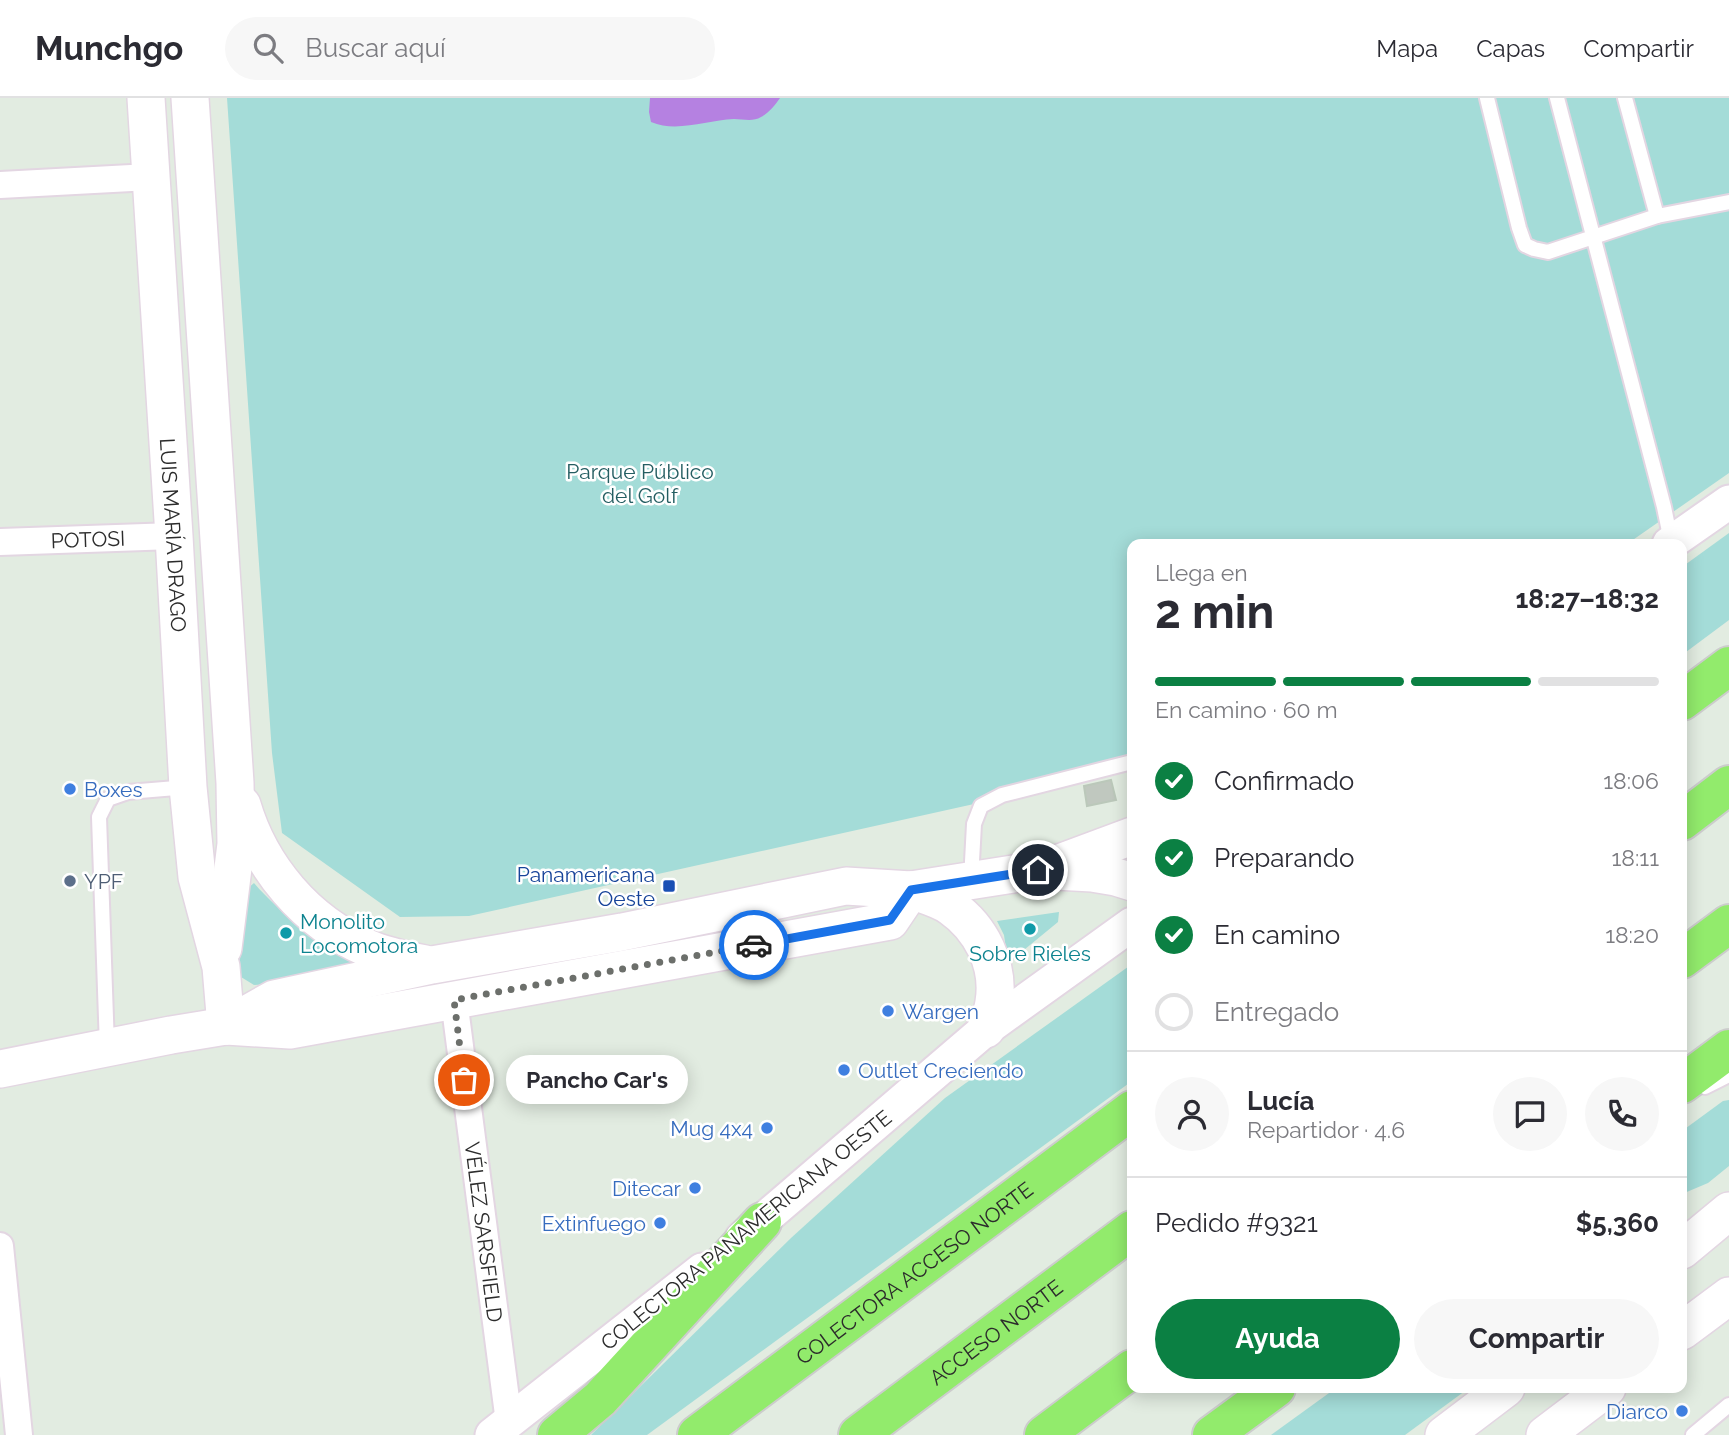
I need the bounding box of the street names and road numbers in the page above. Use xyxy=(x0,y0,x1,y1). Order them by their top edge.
street label: LUIS MARÍA DRAGO xyxy=(155,437,192,633)
street label: POTOSI xyxy=(50,525,126,553)
street label: COLECTORA PANAMERICANA OESTE xyxy=(596,1105,896,1355)
street label: VÉLEZ SARSFIELD xyxy=(460,1140,508,1324)
street label: COLECTORA ACCESO NORTE xyxy=(791,1176,1039,1370)
street label: ACCESO NORTE xyxy=(924,1275,1066,1391)

